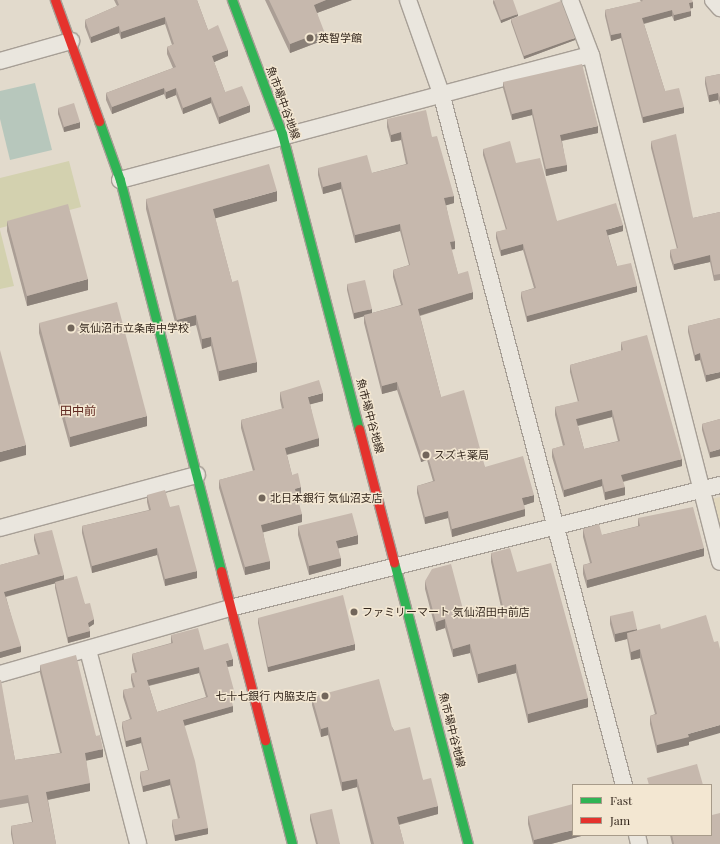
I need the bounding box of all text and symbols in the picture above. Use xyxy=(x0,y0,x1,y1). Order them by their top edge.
place label: 英智学館 xyxy=(318,31,362,45)
marker: 英智学館 xyxy=(305,33,315,43)
street label: 魚市場中谷地線 xyxy=(264,65,302,141)
place label: 気仙沼市立条南中学校 xyxy=(79,321,189,335)
marker: 気仙沼市立条南中学校 xyxy=(66,323,76,333)
street label: 魚市場中谷地線 xyxy=(354,377,386,455)
district label: 田中前 xyxy=(60,404,96,418)
place label: スズキ薬局 xyxy=(434,448,489,462)
marker: スズキ薬局 xyxy=(421,450,431,460)
place label: 北日本銀行 気仙沼支店 xyxy=(270,491,383,505)
marker: 北日本銀行 気仙沼支店 xyxy=(257,493,267,503)
place label: ファミリーマート 気仙沼田中前店 xyxy=(362,605,530,619)
marker: ファミリーマート 気仙沼田中前店 xyxy=(349,607,359,617)
place label: 七十七銀行 内脇支店 xyxy=(215,689,317,703)
marker: 七十七銀行 内脇支店 xyxy=(320,691,330,701)
street label: 魚市場中谷地線 xyxy=(436,691,468,769)
legend xyxy=(572,784,712,836)
text: Fast xyxy=(610,792,632,808)
text: Jam xyxy=(610,812,630,828)

